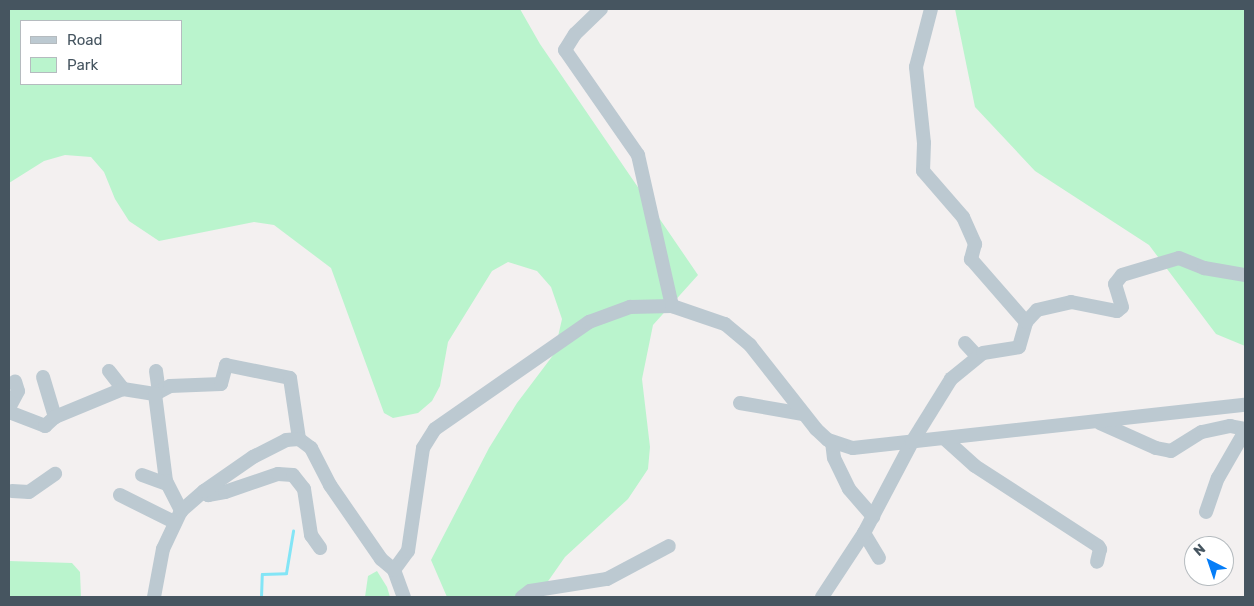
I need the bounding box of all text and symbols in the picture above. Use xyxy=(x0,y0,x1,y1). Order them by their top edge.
legend xyxy=(20,20,182,85)
text: Road xyxy=(67,31,103,49)
text: Park xyxy=(67,56,98,74)
north arrow xyxy=(1184,536,1234,586)
text: N xyxy=(1190,540,1209,560)

